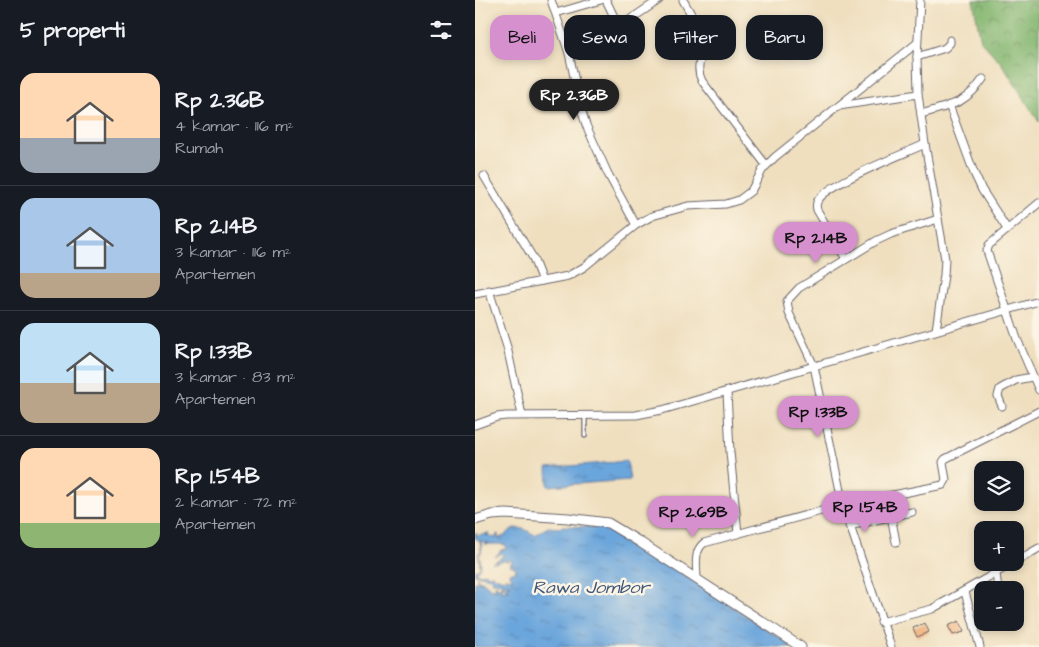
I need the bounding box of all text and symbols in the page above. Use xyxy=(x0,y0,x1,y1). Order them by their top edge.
chip: Beli xyxy=(490,15,554,60)
chip: Sewa xyxy=(564,15,645,60)
chip: Filter xyxy=(655,15,736,60)
chip: Baru xyxy=(746,15,823,60)
text: 5 properti xyxy=(20,16,125,45)
icon: filters xyxy=(427,16,455,44)
pin: Rp 2.36B xyxy=(522,78,626,121)
text: Rp 2.36B xyxy=(540,84,608,106)
text: Rp 2.36B xyxy=(175,86,264,115)
icon: home xyxy=(60,93,120,153)
text: 4 kamar · 116 m² xyxy=(175,115,294,137)
text: Rumah xyxy=(175,137,223,159)
text: Rp 2.14B xyxy=(175,212,257,241)
icon: home xyxy=(60,218,120,278)
pin: Rp 2.14B xyxy=(764,222,868,264)
text: Rp 2.14B xyxy=(785,227,847,249)
text: 3 kamar · 116 m² xyxy=(175,241,291,263)
text: Apartemen xyxy=(175,263,255,285)
text: Rp 1.33B xyxy=(175,337,252,366)
icon: home xyxy=(60,343,120,403)
text: 3 kamar · 83 m² xyxy=(175,366,295,388)
text: Apartemen xyxy=(175,388,255,410)
pin: Rp 1.33B xyxy=(766,396,870,438)
text: Rp 1.33B xyxy=(789,401,847,423)
map controls xyxy=(974,461,1024,631)
button: layers xyxy=(974,461,1024,511)
text: Rp 1.54B xyxy=(175,462,260,491)
icon: home xyxy=(60,468,120,528)
pin: Rp 1.54B xyxy=(813,490,917,533)
text: 2 kamar · 72 m² xyxy=(175,491,297,513)
pin: Rp 2.69B xyxy=(641,496,745,538)
text: Rp 1.54B xyxy=(833,496,897,518)
text: Rp 2.69B xyxy=(659,501,727,523)
text: Apartemen xyxy=(175,513,255,535)
button: + xyxy=(974,521,1024,571)
water label: Rawa Jombor xyxy=(533,575,651,600)
button: − xyxy=(974,581,1024,631)

